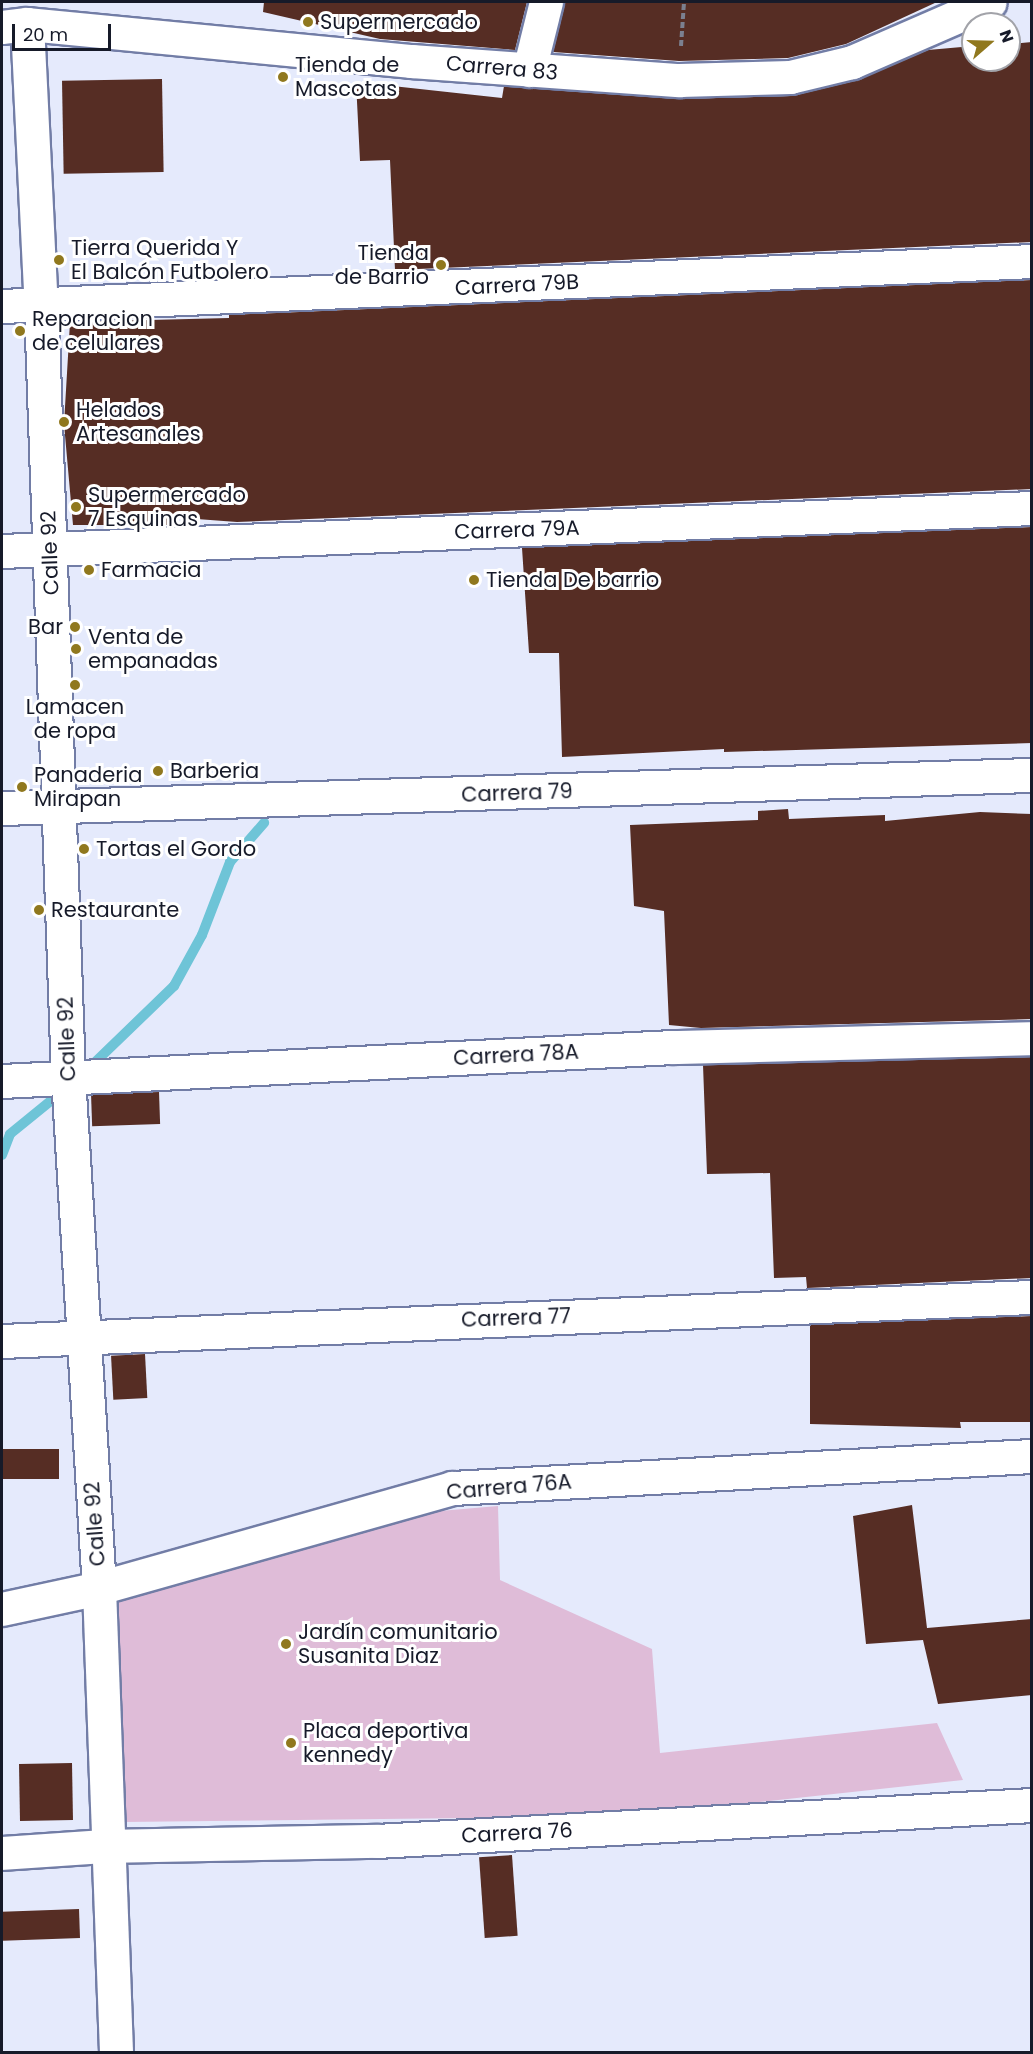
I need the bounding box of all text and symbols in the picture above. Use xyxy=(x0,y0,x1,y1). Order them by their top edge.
place label: Supermercado xyxy=(320,9,478,35)
scale bar xyxy=(15,12,114,50)
north arrow xyxy=(961,12,1021,72)
marker: Supermercado xyxy=(301,15,315,29)
text: 20 m xyxy=(23,22,68,47)
text: N xyxy=(994,27,1019,46)
street label: Carrera 83 xyxy=(445,51,559,85)
place label: Tienda de Mascotas xyxy=(295,52,399,102)
marker: Tienda de Mascotas xyxy=(276,70,290,84)
place label: Tierra Querida Y El Balcón Futbolero xyxy=(71,235,269,285)
place label: Tienda de Barrio xyxy=(335,240,429,290)
marker: Tierra Querida Y El Balcón Futbolero xyxy=(52,253,66,267)
marker: Tienda de Barrio xyxy=(434,258,448,272)
street label: Carrera 79B xyxy=(454,269,580,301)
place label: Reparacion de celulares xyxy=(32,306,160,356)
marker: Reparacion de celulares xyxy=(13,324,27,338)
place label: Helados Artesanales xyxy=(76,397,201,447)
marker: Helados Artesanales xyxy=(57,415,71,429)
place label: Supermercado 7 Esquinas xyxy=(88,482,246,532)
marker: Supermercado 7 Esquinas xyxy=(69,500,83,514)
street label: Calle 92 xyxy=(36,510,64,596)
street label: Carrera 79A xyxy=(454,515,580,545)
place label: Farmacia xyxy=(101,557,202,583)
marker: Farmacia xyxy=(82,563,96,577)
place label: Tienda De barrio xyxy=(486,567,659,593)
marker: Tienda De barrio xyxy=(467,573,481,587)
place label: Bar xyxy=(28,614,63,640)
marker: Bar xyxy=(68,620,82,634)
place label: Venta de empanadas xyxy=(88,624,218,674)
marker: Venta de empanadas xyxy=(69,642,83,656)
marker: Lamacen de ropa xyxy=(68,678,82,692)
place label: Lamacen de ropa xyxy=(26,694,124,744)
place label: Barberia xyxy=(170,758,259,784)
place label: Panaderia Mirapan xyxy=(34,762,142,812)
marker: Barberia xyxy=(151,764,165,778)
street label: Carrera 79 xyxy=(461,778,573,808)
marker: Panaderia Mirapan xyxy=(15,780,29,794)
place label: Tortas el Gordo xyxy=(96,836,256,862)
marker: Tortas el Gordo xyxy=(77,842,91,856)
place label: Restaurante xyxy=(51,897,179,923)
marker: Restaurante xyxy=(32,903,46,917)
street label: Calle 92 xyxy=(53,996,81,1082)
street label: Carrera 78A xyxy=(453,1039,579,1071)
street label: Carrera 77 xyxy=(461,1303,571,1333)
street label: Carrera 76A xyxy=(445,1469,573,1505)
street label: Calle 92 xyxy=(79,1481,111,1567)
place label: Jardín comunitario Susanita Diaz xyxy=(298,1619,498,1669)
marker: Jardín comunitario Susanita Diaz xyxy=(279,1637,293,1651)
place label: Placa deportiva kennedy xyxy=(303,1718,469,1768)
marker: Placa deportiva kennedy xyxy=(284,1736,298,1750)
street label: Carrera 76 xyxy=(461,1817,573,1849)

